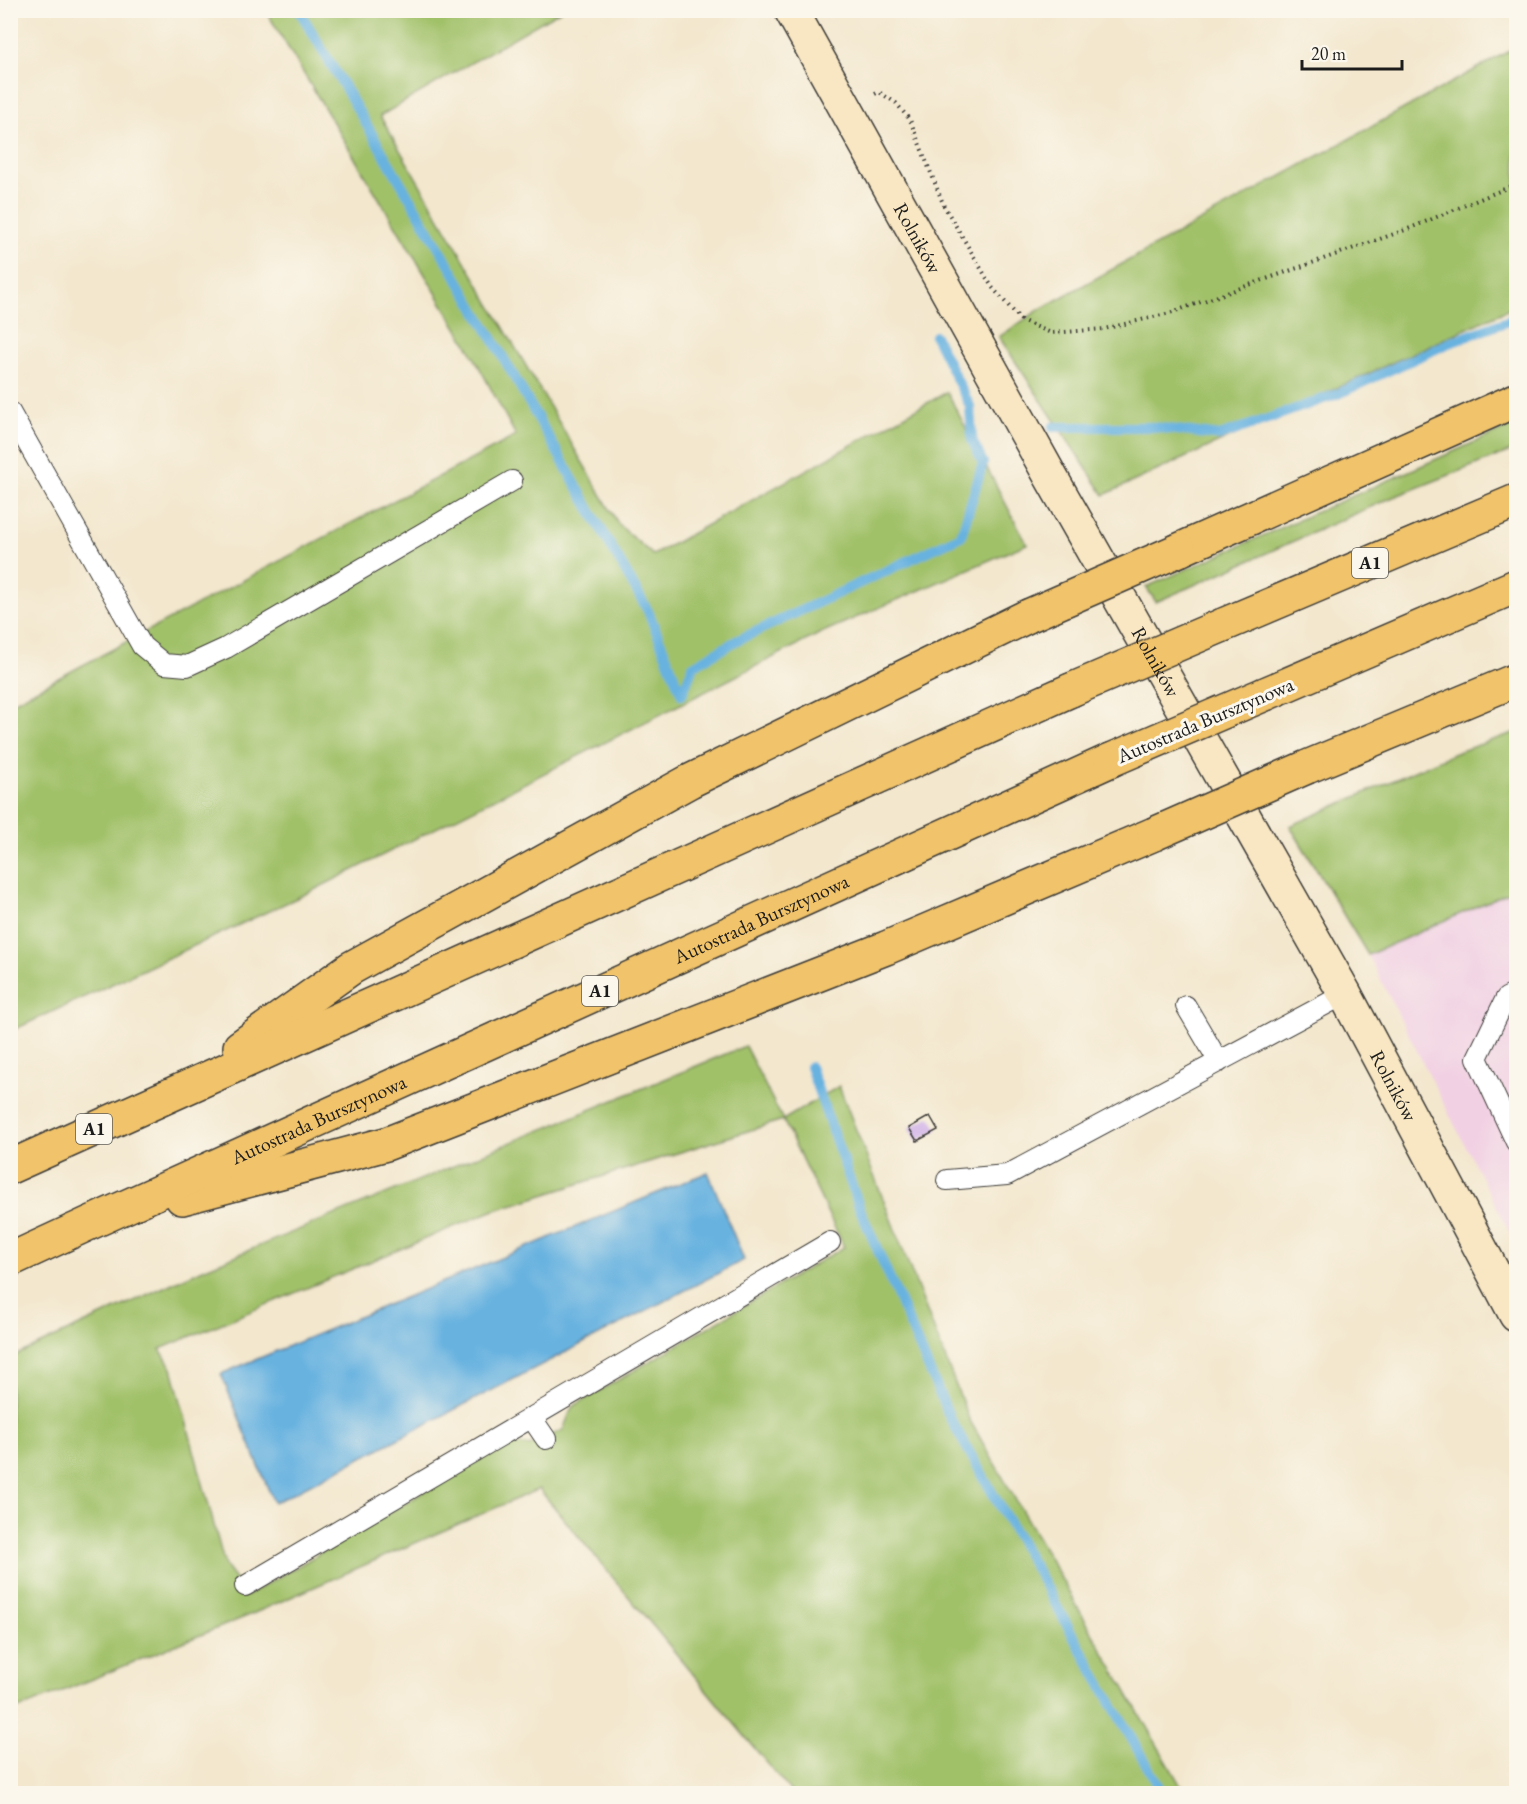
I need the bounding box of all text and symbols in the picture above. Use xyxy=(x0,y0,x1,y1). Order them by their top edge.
scale bar xyxy=(1302,33,1402,71)
text: 20 m xyxy=(1311,42,1346,65)
street label: Rolników xyxy=(888,198,948,278)
road number: A1 xyxy=(1352,548,1388,578)
street label: Rolników xyxy=(1126,622,1186,702)
street label: Autostrada Bursztynowa xyxy=(1112,671,1297,769)
street label: Autostrada Bursztynowa xyxy=(668,868,853,970)
road number: A1 xyxy=(582,976,618,1006)
street label: Rolników xyxy=(1364,1046,1423,1126)
street label: Autostrada Bursztynowa xyxy=(226,1068,410,1171)
road number: A1 xyxy=(76,1114,112,1144)

